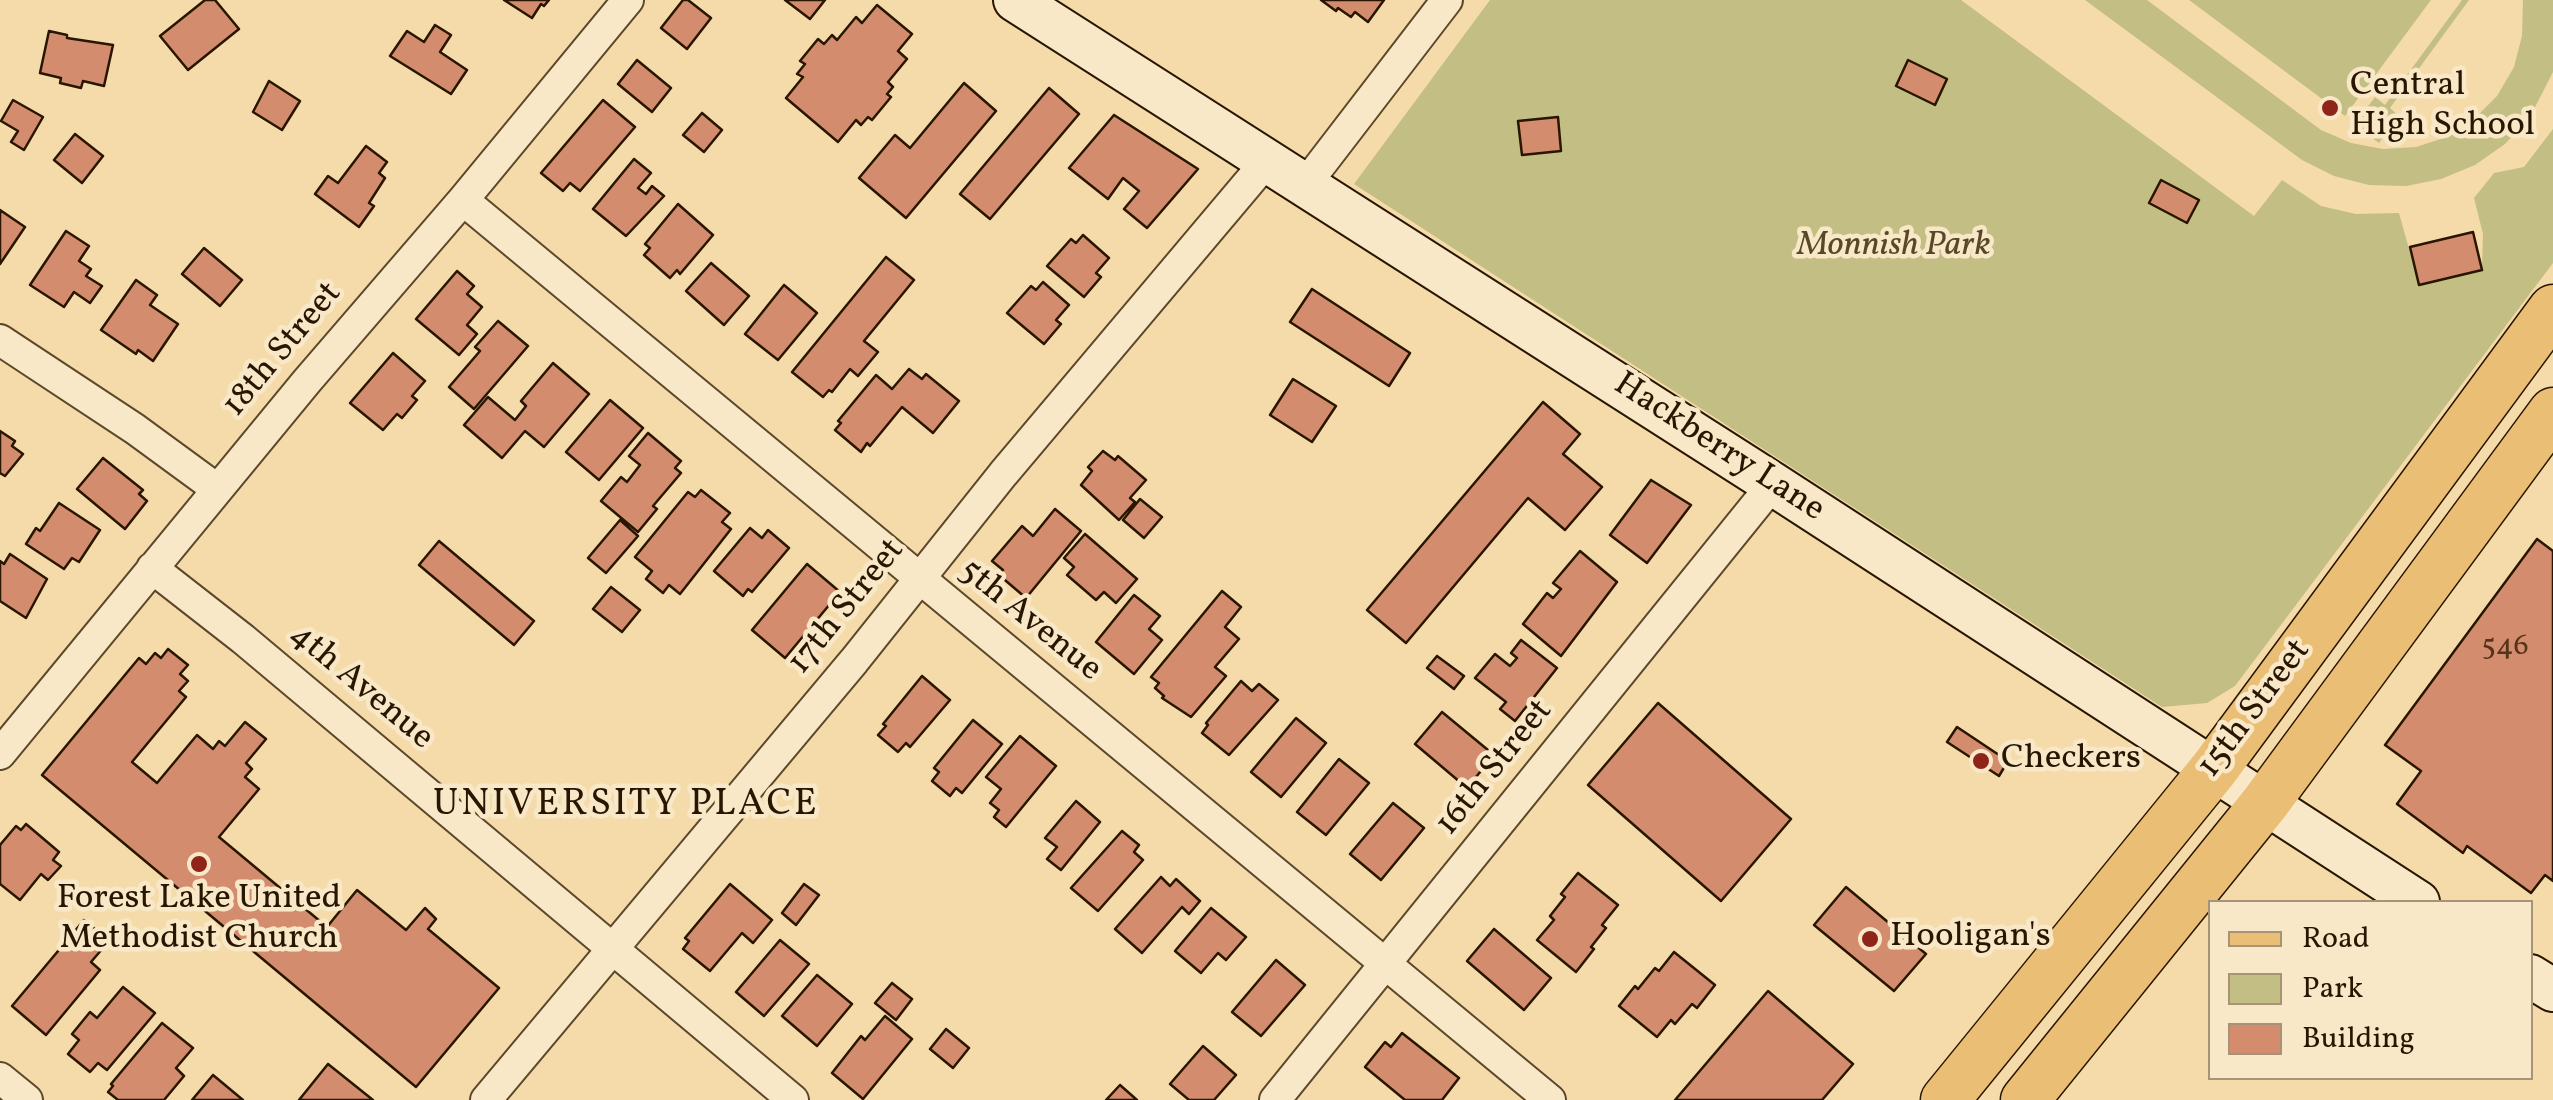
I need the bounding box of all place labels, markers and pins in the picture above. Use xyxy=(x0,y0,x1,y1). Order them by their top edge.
place label: Central High School xyxy=(2350,67,2535,149)
marker: Central High School xyxy=(2319,97,2341,119)
place label: Checkers xyxy=(2001,740,2141,782)
marker: Checkers xyxy=(1970,750,1992,772)
marker: Forest Lake United Methodist Church xyxy=(188,853,210,875)
place label: Forest Lake United Methodist Church xyxy=(57,880,341,962)
place label: Hooligan's xyxy=(1890,918,2051,960)
marker: Hooligan's xyxy=(1859,928,1881,950)

